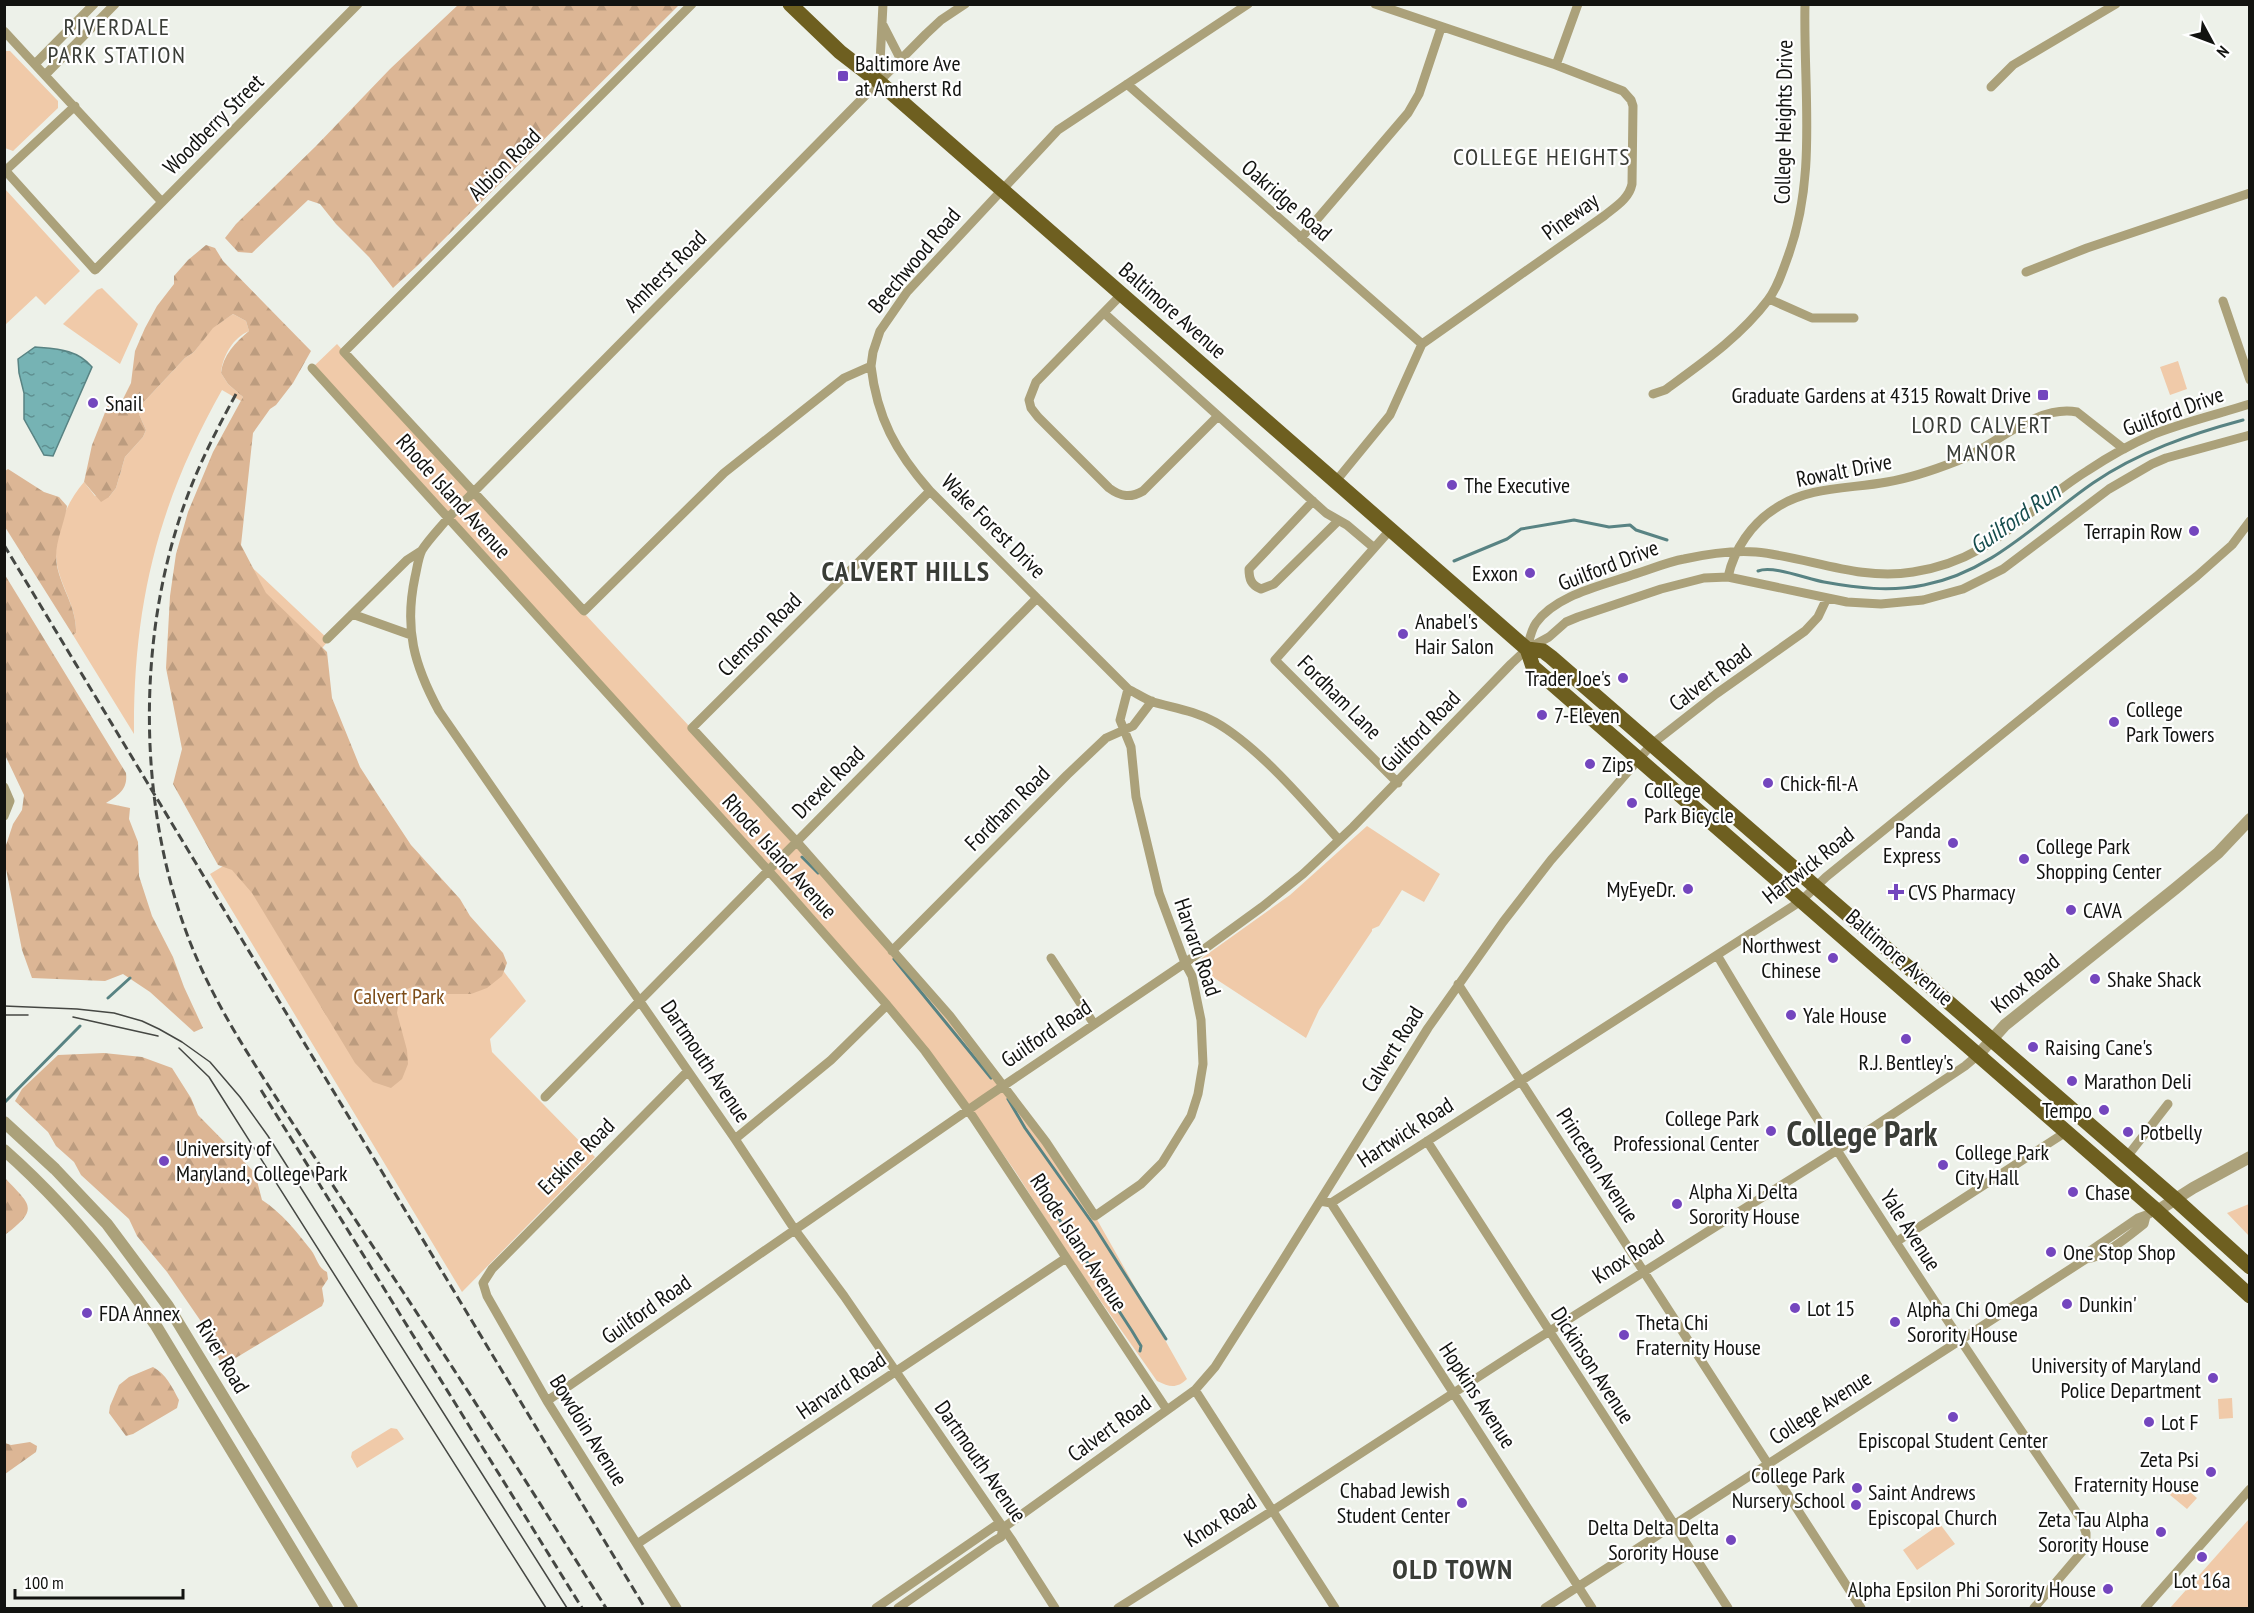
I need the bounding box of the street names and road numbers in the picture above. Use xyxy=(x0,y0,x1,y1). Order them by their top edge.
street label: College Heights Drive xyxy=(1768,40,1798,204)
street label: Woodberry Street xyxy=(157,68,269,180)
street label: Albion Road xyxy=(462,122,546,206)
street label: Oakridge Road xyxy=(1236,153,1338,247)
street label: Pineway xyxy=(1536,186,1604,246)
street label: Beechwood Road xyxy=(862,202,966,318)
street label: Amherst Road xyxy=(618,224,712,318)
street label: Baltimore Avenue xyxy=(1113,256,1233,364)
street label: Guilford Drive xyxy=(2119,380,2227,442)
street label: Rhode Island Avenue xyxy=(391,428,517,564)
street label: Rowalt Drive xyxy=(1794,447,1894,493)
street label: Wake Forest Drive xyxy=(936,468,1052,584)
street label: Guilford Drive xyxy=(1554,533,1662,597)
street label: Clemson Road xyxy=(711,586,807,682)
street label: Calvert Road xyxy=(1663,637,1757,717)
street label: Fordham Lane xyxy=(1292,649,1388,745)
street label: Guilford Road xyxy=(1374,684,1466,778)
street label: Drexel Road xyxy=(786,740,870,824)
street label: Fordham Road xyxy=(959,760,1055,856)
street label: Rhode Island Avenue xyxy=(717,788,843,924)
street label: Hartwick Road xyxy=(1756,820,1860,910)
street label: Harvard Road xyxy=(1168,894,1228,1000)
street label: Baltimore Avenue xyxy=(1840,903,1960,1011)
street label: Knox Road xyxy=(1985,947,2065,1019)
street label: Guilford Road xyxy=(995,993,1097,1073)
street label: Dartmouth Avenue xyxy=(655,994,757,1128)
street label: Calvert Road xyxy=(1355,1001,1429,1097)
street label: Hartwick Road xyxy=(1352,1091,1458,1173)
street label: Princeton Avenue xyxy=(1551,1102,1645,1228)
street label: Erskine Road xyxy=(532,1112,620,1200)
street label: Rhode Island Avenue xyxy=(1024,1168,1134,1316)
street label: Yale Avenue xyxy=(1874,1184,1948,1276)
street label: Knox Road xyxy=(1587,1223,1669,1289)
street label: Guilford Road xyxy=(596,1268,696,1350)
street label: Dickinson Avenue xyxy=(1545,1301,1641,1429)
street label: River Road xyxy=(190,1314,256,1398)
street label: Hopkins Avenue xyxy=(1433,1337,1523,1453)
street label: Harvard Road xyxy=(791,1345,891,1425)
street label: College Avenue xyxy=(1764,1364,1876,1450)
street label: Bowdoin Avenue xyxy=(544,1369,634,1491)
street label: Calvert Road xyxy=(1062,1388,1156,1468)
street label: Dartmouth Avenue xyxy=(929,1395,1033,1527)
street label: Knox Road xyxy=(1179,1487,1261,1553)

